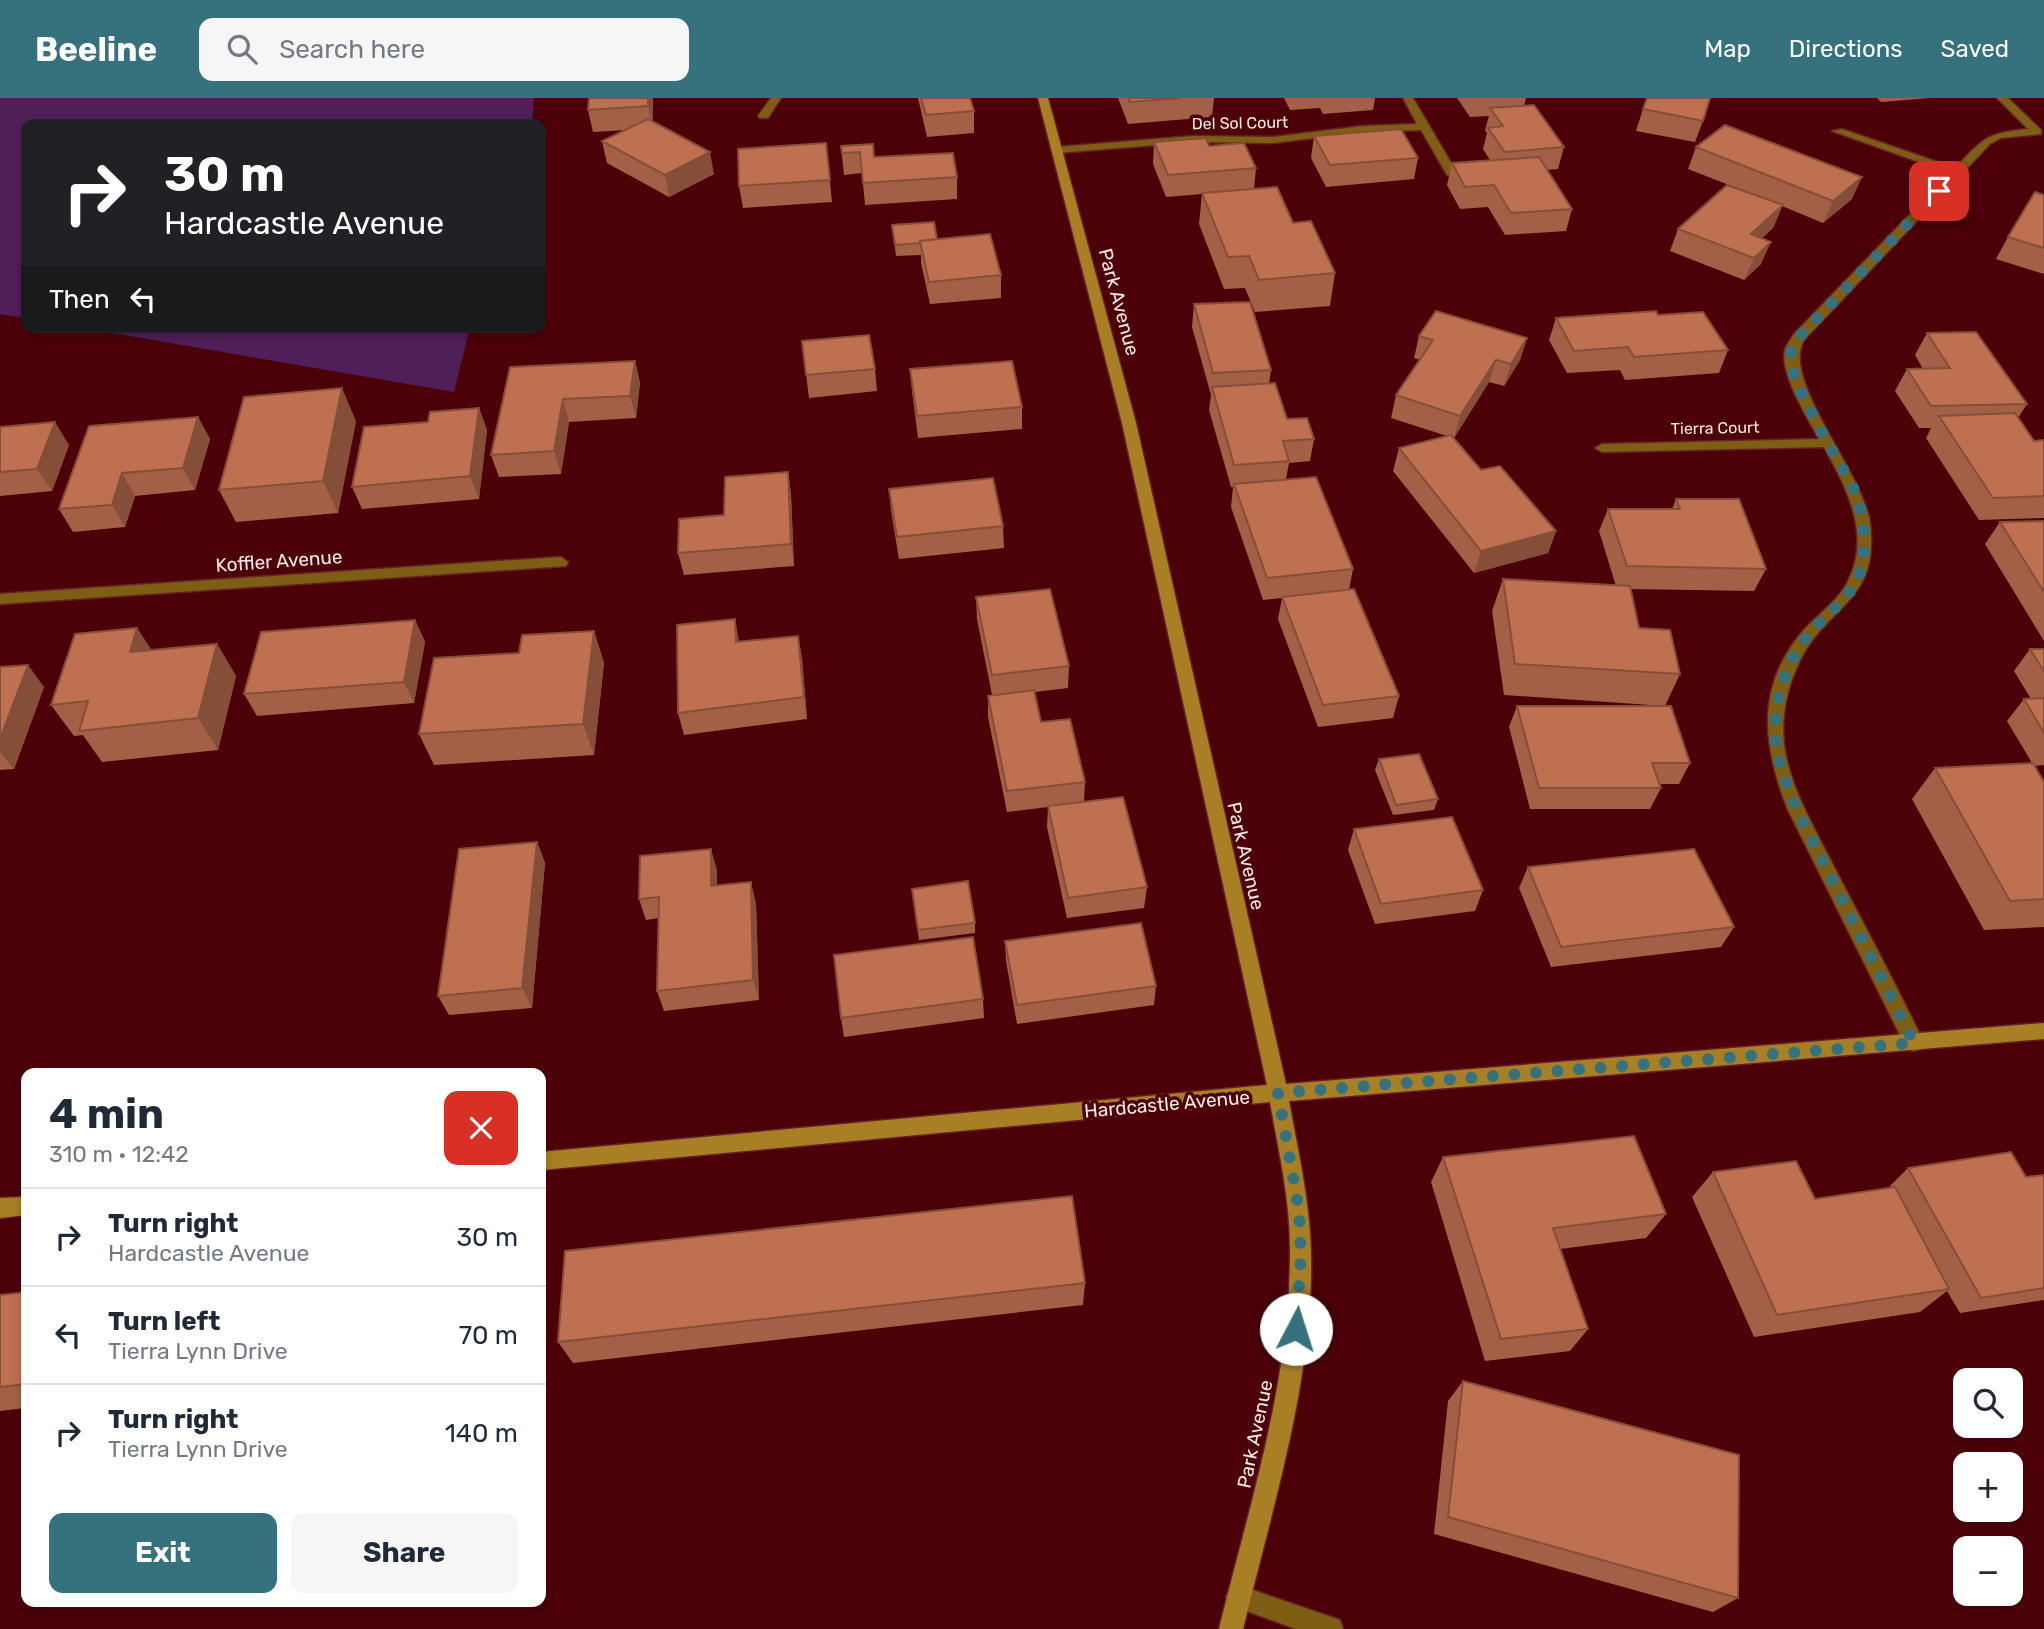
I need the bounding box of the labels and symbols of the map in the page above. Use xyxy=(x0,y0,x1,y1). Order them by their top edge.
street label: Del Sol Court xyxy=(1192,113,1288,133)
pin xyxy=(1909,161,1969,221)
street label: Park Avenue xyxy=(1094,246,1144,358)
street label: Tierra Court xyxy=(1671,418,1759,438)
street label: Koffler Avenue xyxy=(215,545,343,577)
street label: Park Avenue xyxy=(1222,800,1270,912)
street label: Hardcastle Avenue xyxy=(1083,1085,1251,1123)
position arrow xyxy=(1259,1292,1333,1366)
street label: Park Avenue xyxy=(1232,1378,1278,1490)

